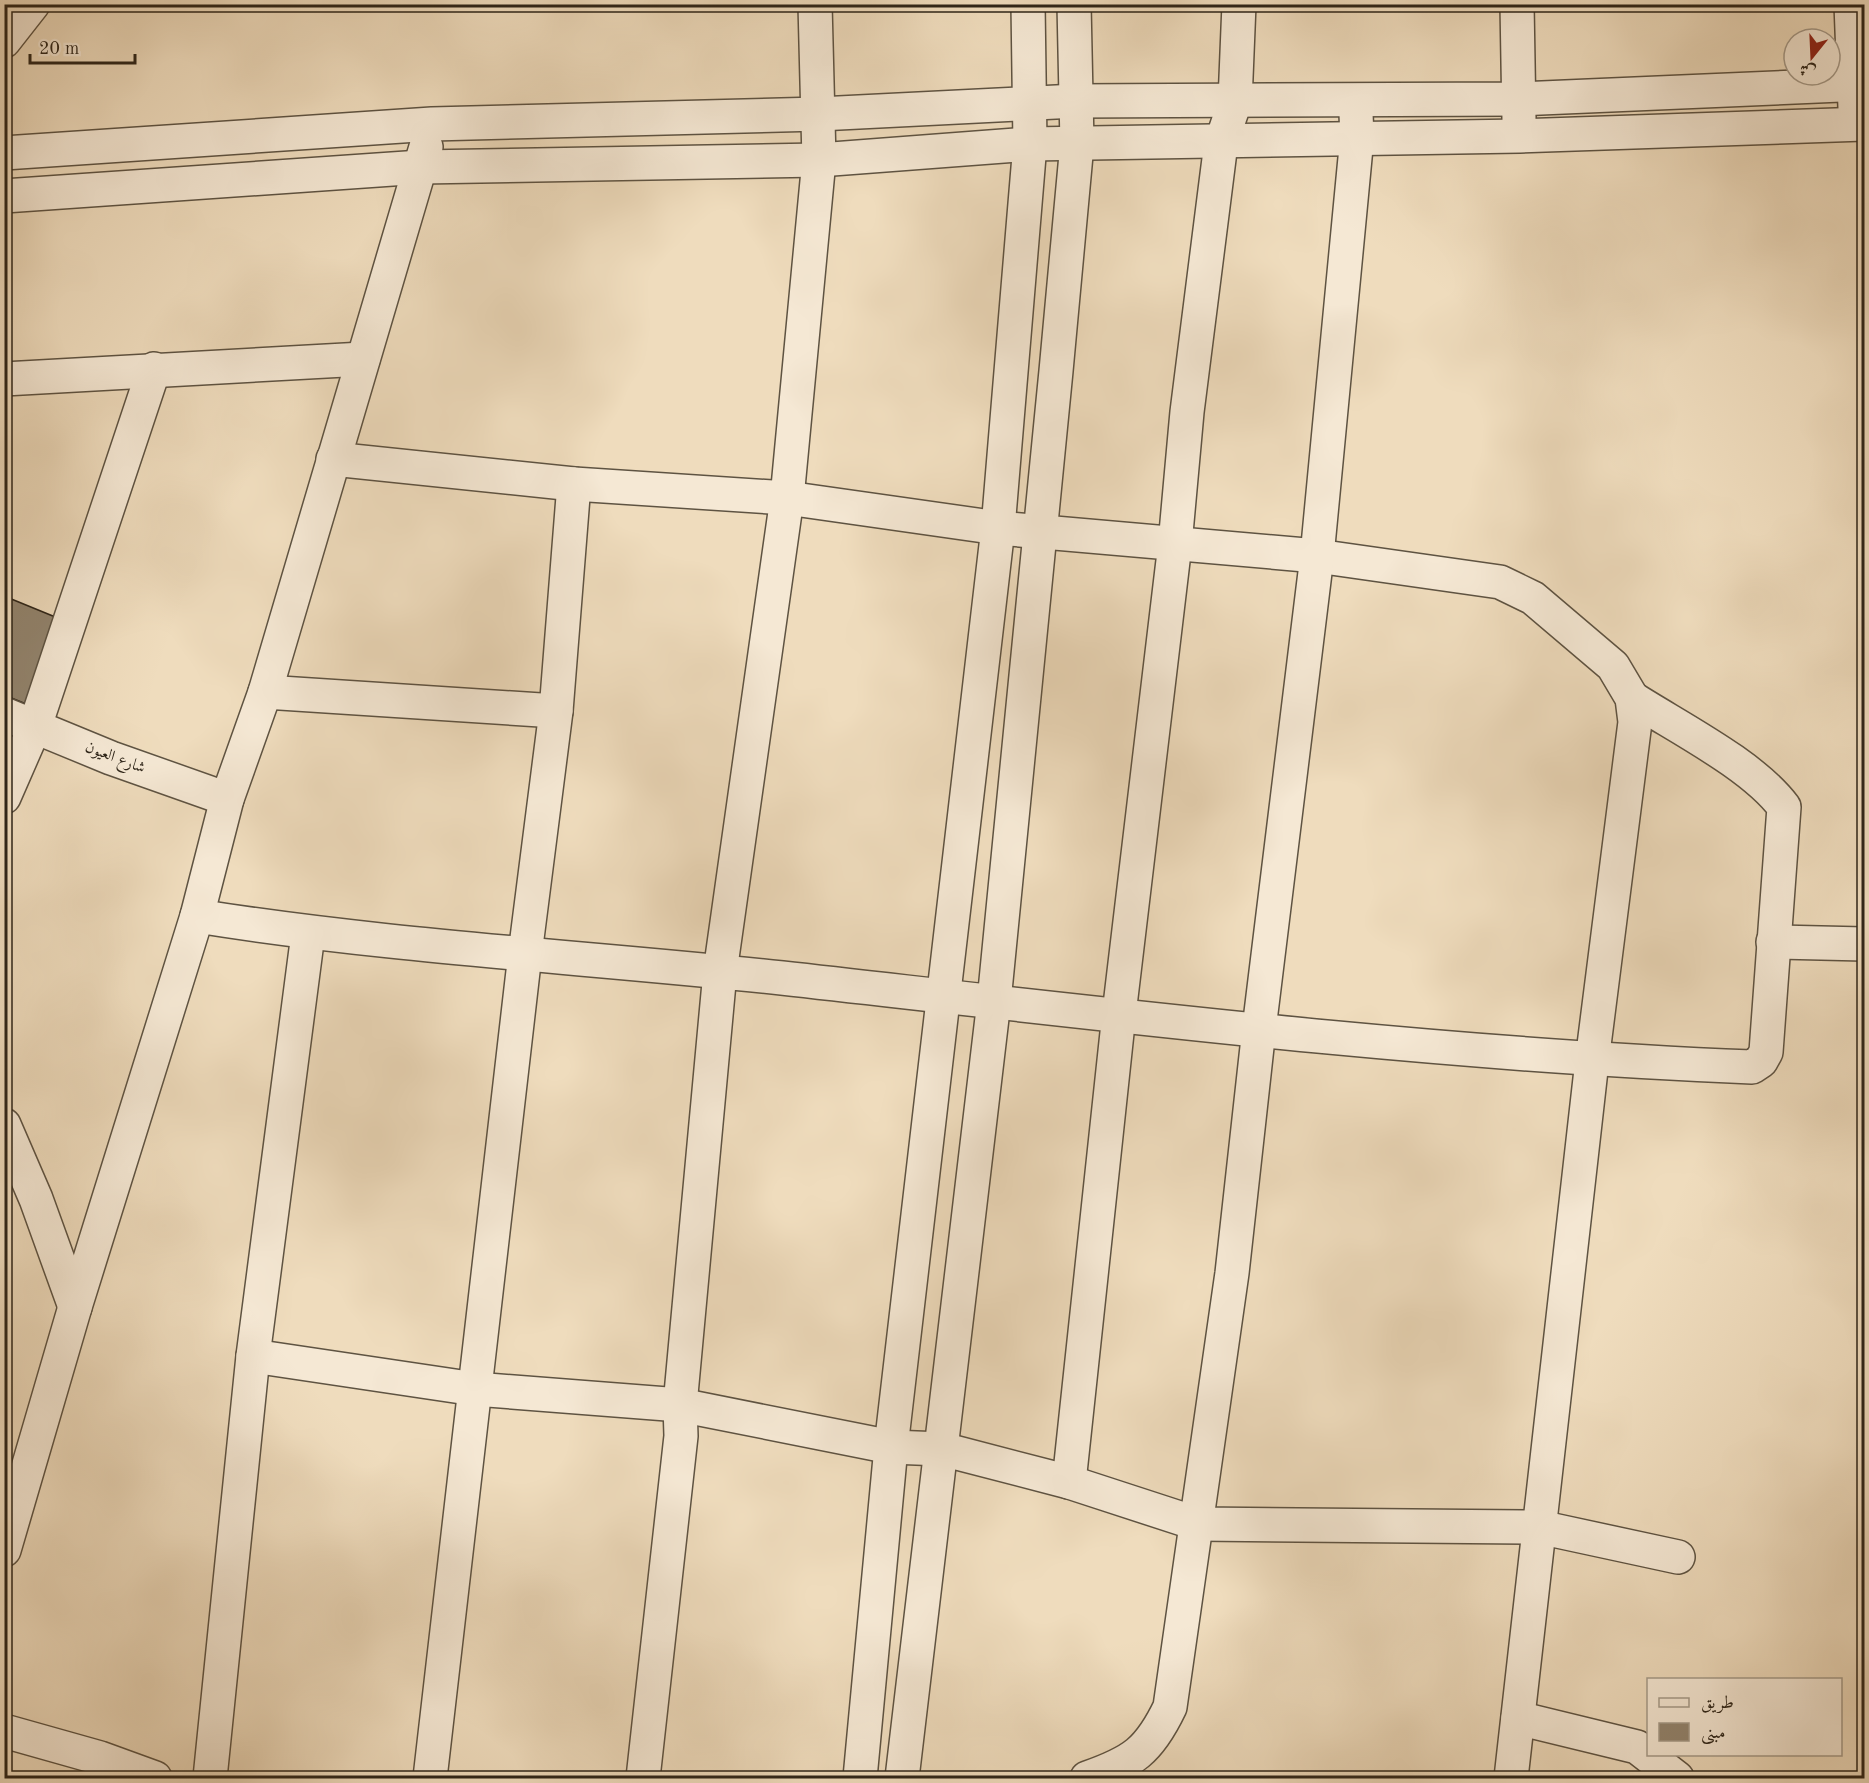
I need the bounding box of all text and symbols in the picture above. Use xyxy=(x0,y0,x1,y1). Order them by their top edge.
scale bar xyxy=(30,27,135,65)
north arrow xyxy=(1782,27,1842,87)
text: 20 m xyxy=(39,40,79,58)
text: ش xyxy=(1798,59,1818,79)
street label: شارع العيون xyxy=(81,739,147,780)
legend xyxy=(1647,1678,1842,1756)
text: طريق xyxy=(1701,1694,1734,1714)
text: مبنى xyxy=(1701,1724,1726,1745)

